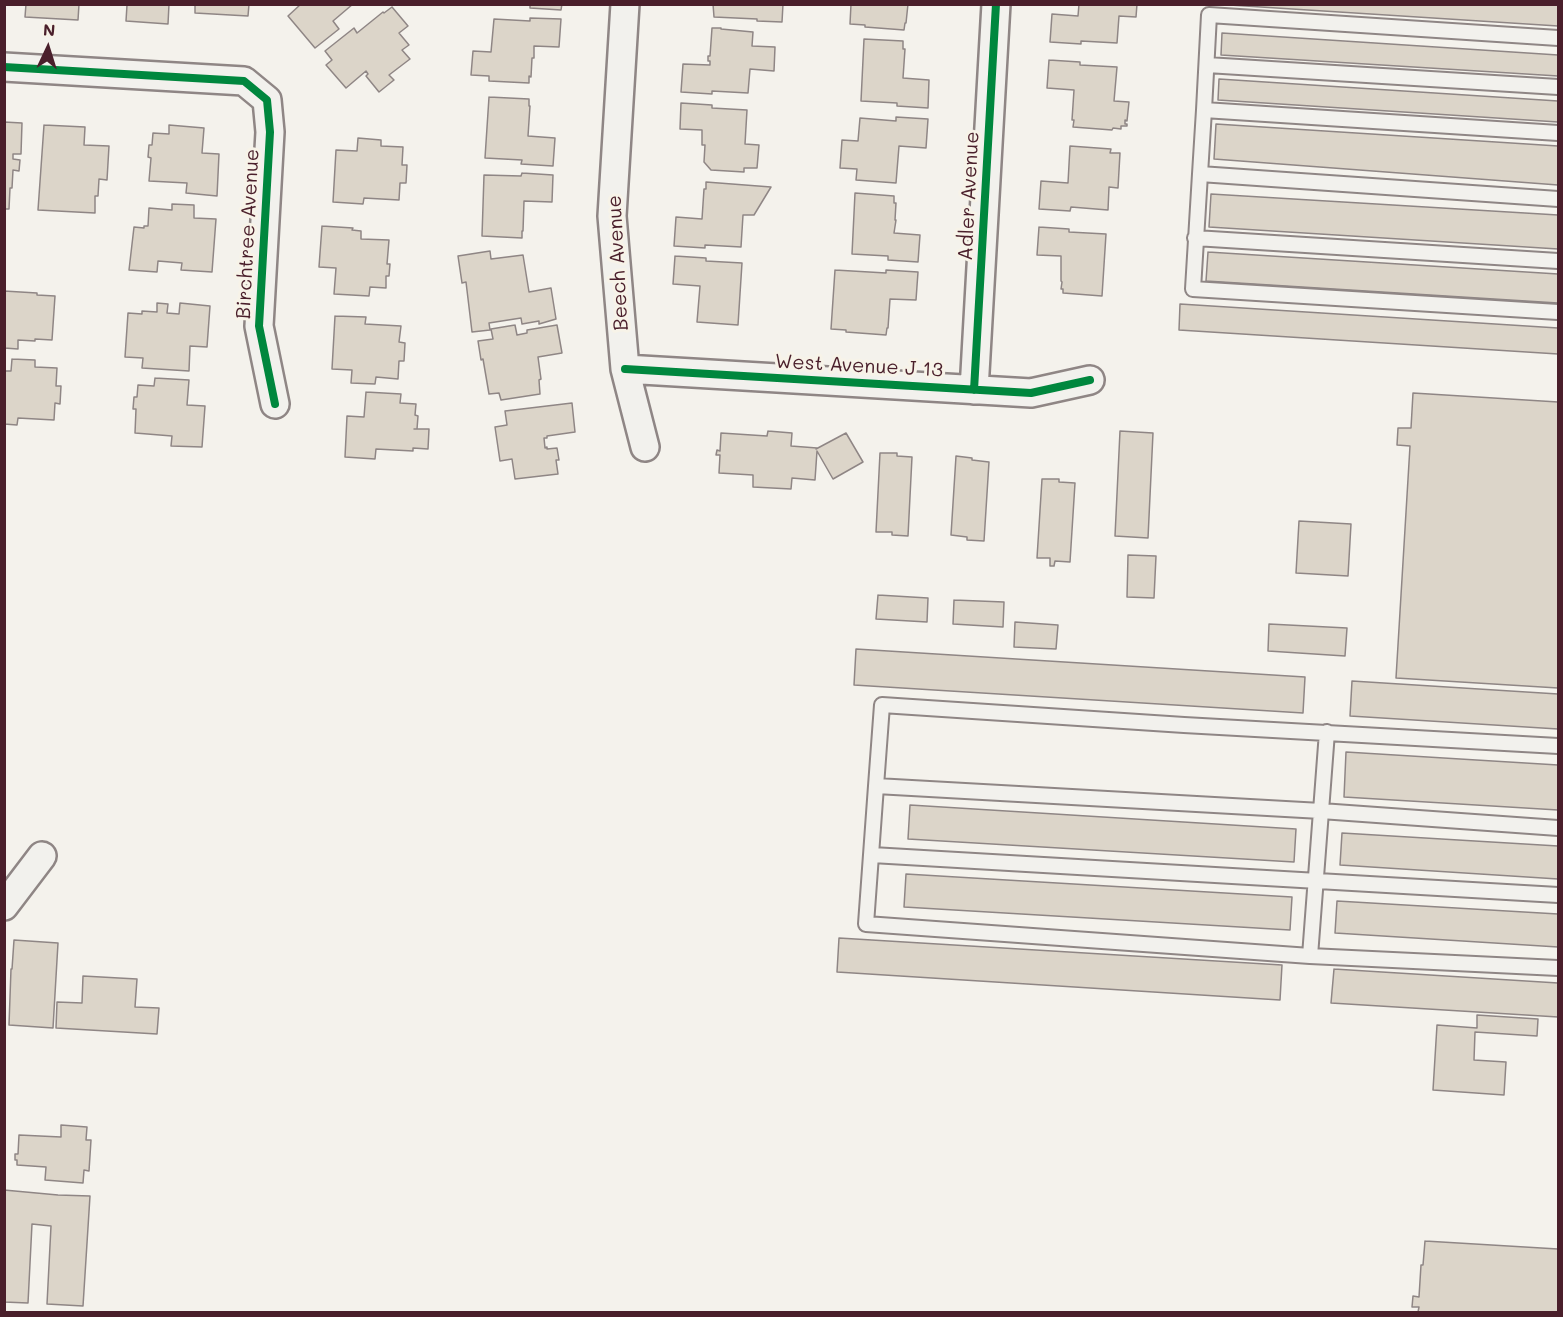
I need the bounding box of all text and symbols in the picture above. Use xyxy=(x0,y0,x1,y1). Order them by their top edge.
north arrow xyxy=(18,18,78,78)
text: N xyxy=(42,19,56,40)
street label: Adler Avenue xyxy=(954,131,984,261)
street label: Birchtree Avenue xyxy=(232,148,264,320)
street label: Beech Avenue xyxy=(602,195,634,331)
street label: West Avenue J 13 xyxy=(774,350,944,382)

